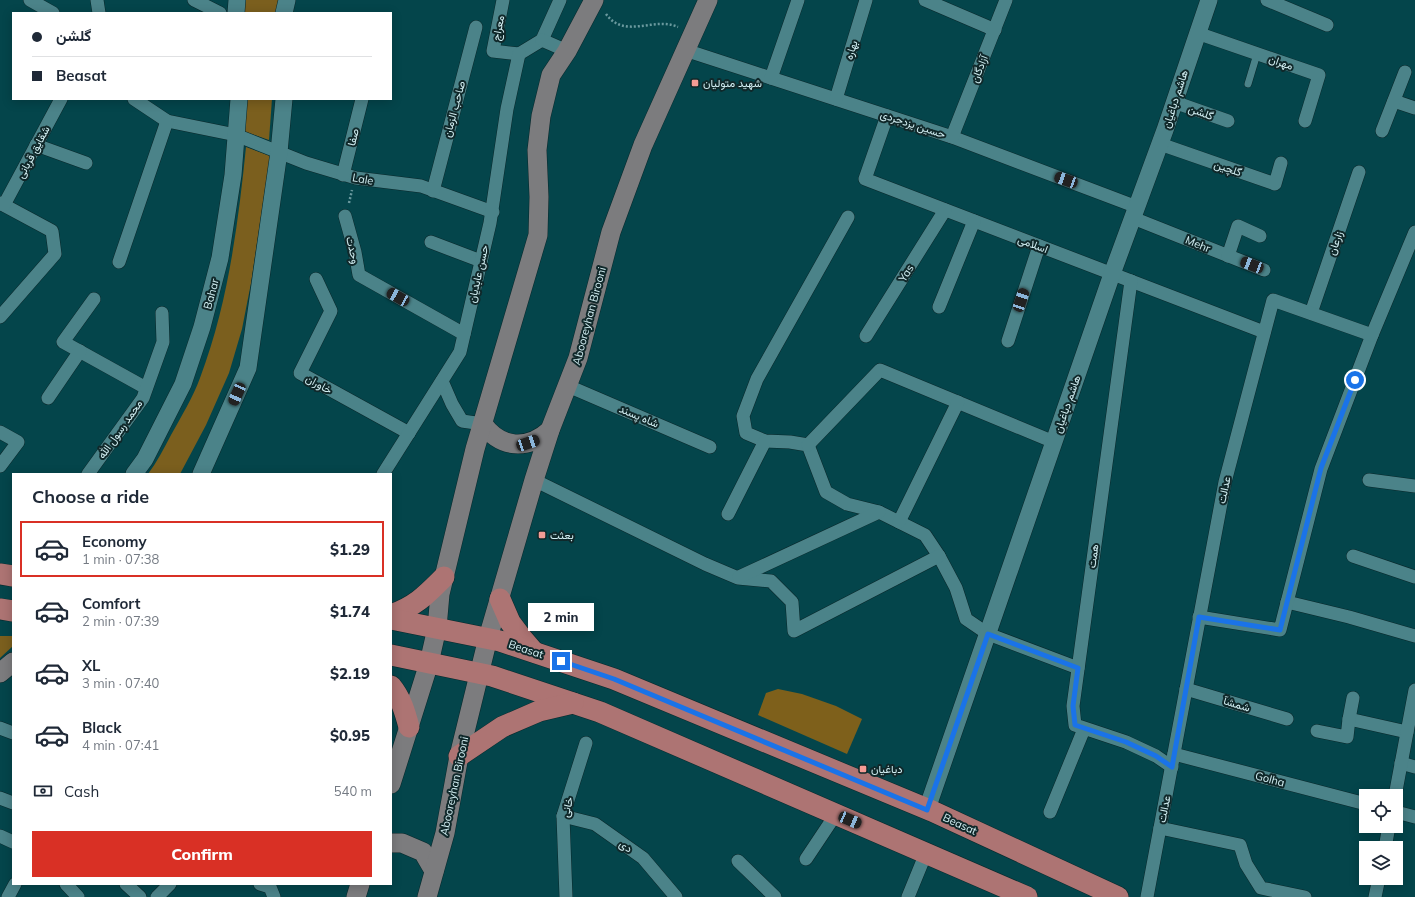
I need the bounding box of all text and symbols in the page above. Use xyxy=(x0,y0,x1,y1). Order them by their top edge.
street label: معراج xyxy=(489,14,508,42)
text: گلشن xyxy=(56,26,91,45)
street label: بهاره xyxy=(841,39,861,61)
street label: مهران xyxy=(1267,51,1295,73)
street label: آزادگان xyxy=(967,52,991,85)
text: Beasat xyxy=(56,66,106,85)
street label: هاشم دباغیان xyxy=(1159,68,1192,130)
place label: شهید متولیان xyxy=(703,76,762,90)
marker: شهید متولیان xyxy=(690,78,700,88)
street label: صاحب الزمان xyxy=(440,79,468,139)
street label: گلشن xyxy=(1187,101,1216,123)
street label: حسین یزدجردی xyxy=(878,107,948,141)
street label: شقایق قربانی xyxy=(13,123,53,181)
street label: صفا xyxy=(344,127,362,147)
street label: گلچین xyxy=(1212,157,1244,180)
street label: Lale xyxy=(351,170,375,188)
car xyxy=(1053,170,1079,190)
street label: زارعان xyxy=(1324,229,1346,257)
street label: اسلامی xyxy=(1016,232,1050,256)
street label: Mehr xyxy=(1183,233,1213,255)
street label: وحدت xyxy=(343,235,363,265)
street label: حسن عابدیان xyxy=(465,244,491,304)
car xyxy=(1239,255,1265,275)
street label: Yas xyxy=(895,262,917,285)
street label: Abooreyhan Birooni xyxy=(569,265,609,367)
street label: Bahar xyxy=(200,277,222,311)
car xyxy=(385,286,411,308)
car xyxy=(1012,287,1030,313)
street label: خاوران xyxy=(303,371,335,397)
route start xyxy=(1346,371,1364,389)
street label: هاشم دباغیان xyxy=(1051,373,1085,435)
car xyxy=(227,381,247,407)
street label: محمد رسول الله xyxy=(95,397,145,461)
street label: شاه پسند xyxy=(617,401,661,432)
car xyxy=(515,433,541,453)
street label: عدالت xyxy=(1214,475,1234,505)
text: Choose a ride xyxy=(32,485,149,508)
place label: بعثت xyxy=(550,528,574,542)
marker: بعثت xyxy=(537,530,547,540)
icon: car xyxy=(34,531,70,567)
text: Economy xyxy=(82,532,147,551)
text: $1.29 xyxy=(330,540,370,559)
street label: همت xyxy=(1084,543,1102,569)
text: 1 min · 07:38 xyxy=(82,551,159,567)
icon: car xyxy=(34,593,70,629)
text: Comfort xyxy=(82,594,140,613)
text: $1.74 xyxy=(330,602,370,621)
callout: 2 min xyxy=(528,603,594,631)
text: 2 min xyxy=(544,609,578,625)
text: 2 min · 07:39 xyxy=(82,613,159,629)
street label: Beasat xyxy=(507,637,545,661)
route end xyxy=(552,652,570,670)
icon: car xyxy=(34,655,70,691)
text: XL xyxy=(82,656,100,675)
text: $2.19 xyxy=(330,664,370,683)
text: 3 min · 07:40 xyxy=(82,675,159,691)
street label: شمشآ xyxy=(1221,693,1252,715)
icon: car xyxy=(34,717,70,753)
text: Black xyxy=(82,718,121,737)
text: $0.95 xyxy=(330,726,370,745)
street label: Abooreyhan Birooni xyxy=(437,735,471,837)
text: 4 min · 07:41 xyxy=(82,737,159,753)
place label: دباغیان xyxy=(871,762,902,776)
marker: دباغیان xyxy=(858,764,868,774)
street label: Golha xyxy=(1254,768,1286,790)
icon: cash xyxy=(32,780,54,802)
text: Cash xyxy=(64,782,99,801)
text: 540 m xyxy=(334,783,372,799)
map controls xyxy=(1359,789,1403,885)
button: locate xyxy=(1359,789,1403,833)
street label: عدالت xyxy=(1155,794,1174,824)
street label: خانی xyxy=(558,795,576,819)
car xyxy=(837,810,863,830)
street label: Beasat xyxy=(941,810,979,838)
button: Confirm xyxy=(32,831,372,877)
street label: دی xyxy=(617,837,635,855)
button: layers xyxy=(1359,841,1403,885)

